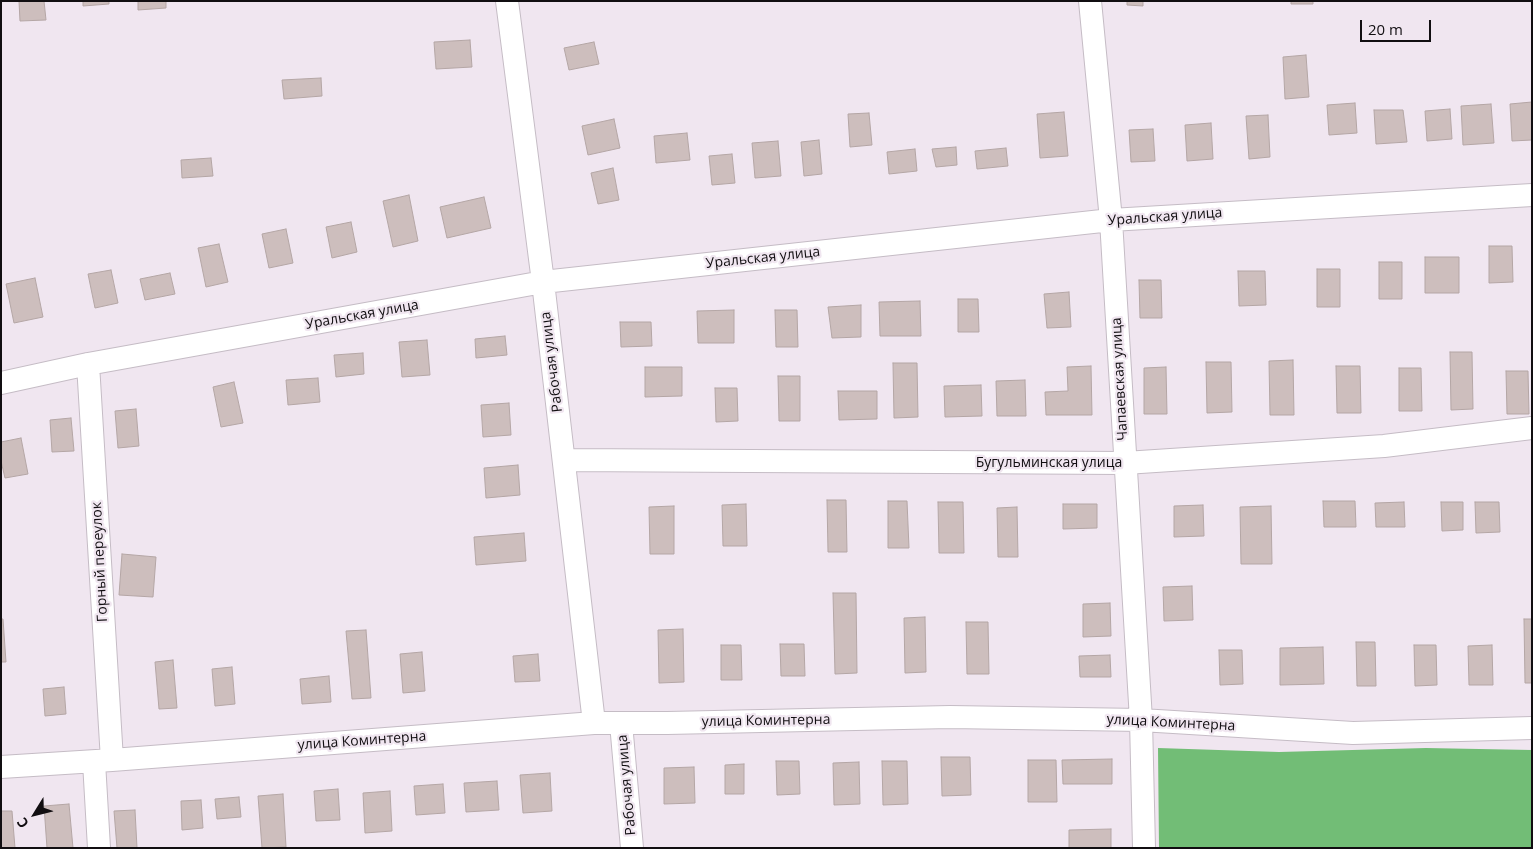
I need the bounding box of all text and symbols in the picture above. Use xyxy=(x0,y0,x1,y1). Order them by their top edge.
scale bar xyxy=(1363,10,1434,42)
text: 20 m xyxy=(1368,19,1403,39)
street label: Уральская улица xyxy=(1107,205,1223,229)
street label: Уральская улица xyxy=(705,244,821,272)
street label: Уральская улица xyxy=(304,297,420,333)
street label: Рабочая улица xyxy=(538,311,566,413)
street label: Чапаевская улица xyxy=(1108,317,1132,441)
street label: Бугульминская улица xyxy=(976,455,1122,471)
street label: Горный переулок xyxy=(88,502,112,622)
street label: улица Коминтерна xyxy=(701,711,831,731)
street label: улица Коминтерна xyxy=(1106,711,1236,735)
street label: улица Коминтерна xyxy=(297,728,427,754)
street label: Рабочая улица xyxy=(614,734,640,836)
north arrow xyxy=(10,789,60,839)
text: С xyxy=(12,814,33,832)

